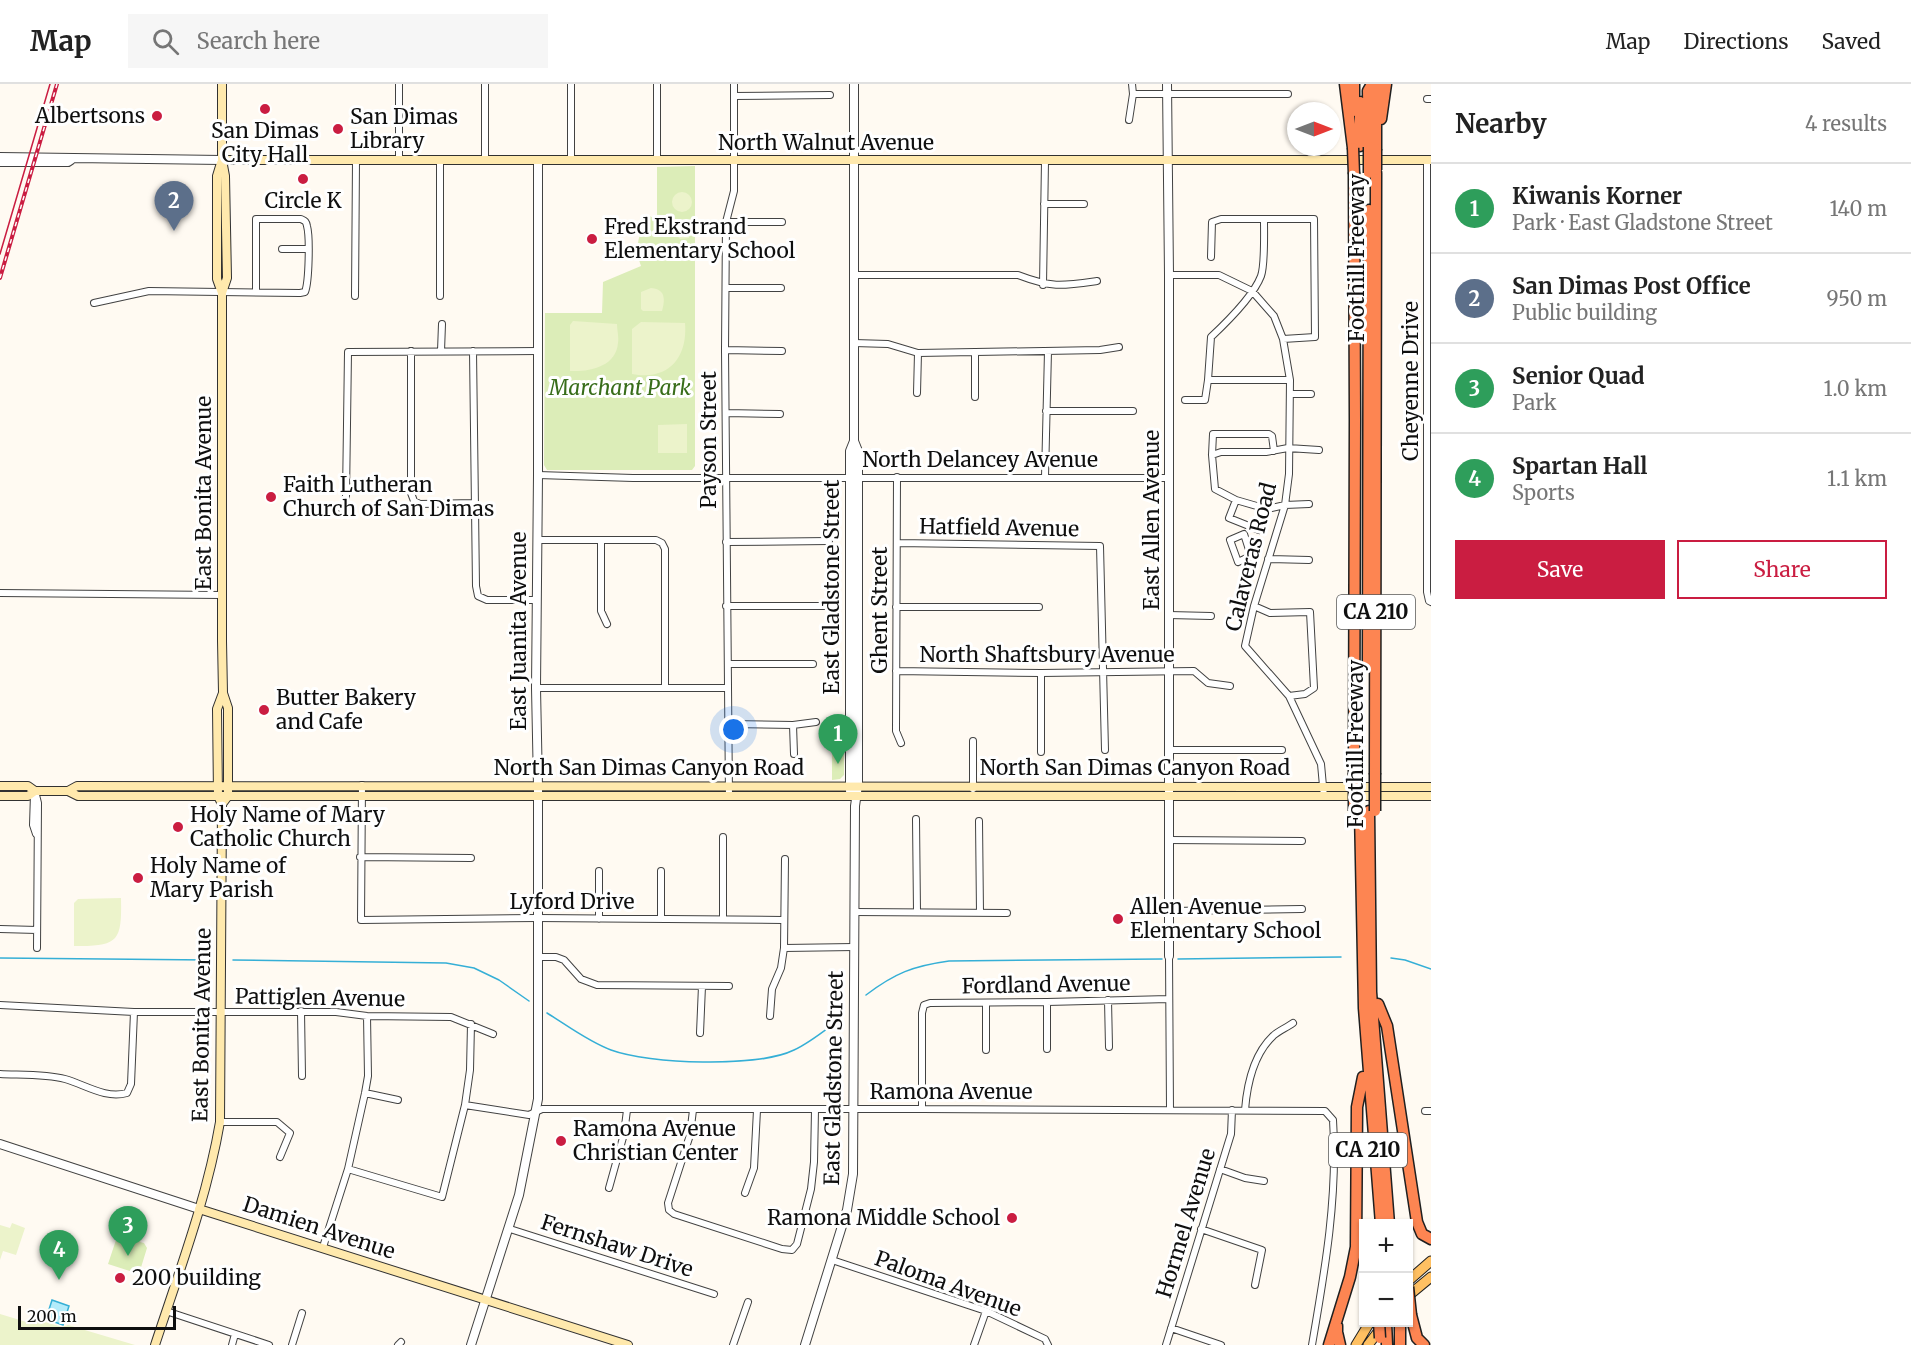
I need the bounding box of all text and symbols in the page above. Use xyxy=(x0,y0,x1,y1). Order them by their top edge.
search box xyxy=(128,14,548,68)
text: Map xyxy=(30,23,92,59)
icon: search xyxy=(149,25,182,58)
text: Search here xyxy=(197,27,320,55)
text: Map xyxy=(1606,28,1650,55)
text: Directions xyxy=(1683,28,1788,55)
text: Saved xyxy=(1821,28,1881,55)
place label: Albertsons xyxy=(34,102,145,129)
marker: San Dimas City Hall xyxy=(258,102,272,116)
north arrow xyxy=(1287,102,1341,156)
place label: San Dimas Library xyxy=(350,103,458,154)
text: Nearby xyxy=(1455,107,1547,140)
marker: Albertsons xyxy=(150,109,164,123)
text: 4 results xyxy=(1805,111,1887,136)
place label: San Dimas City Hall xyxy=(211,117,319,168)
marker: San Dimas Library xyxy=(331,122,345,136)
street label: North Walnut Avenue xyxy=(718,129,934,156)
marker: Circle K xyxy=(296,172,310,186)
street label: Foothill Freeway xyxy=(1343,173,1370,342)
pin: 2 xyxy=(154,182,194,231)
text: Kiwanis Korner xyxy=(1512,182,1682,210)
place label: Circle K xyxy=(264,187,342,214)
text: 1 xyxy=(1470,196,1479,221)
text: 140 m xyxy=(1830,196,1887,221)
text: Park · East Gladstone Street xyxy=(1512,210,1773,235)
place label: Fred Ekstrand Elementary School xyxy=(604,213,796,264)
marker: Fred Ekstrand Elementary School xyxy=(585,232,599,246)
text: San Dimas Post Office xyxy=(1512,272,1751,300)
text: 2 xyxy=(1469,286,1480,311)
text: 950 m xyxy=(1827,286,1887,311)
text: Public building xyxy=(1512,300,1657,325)
street label: Cheyenne Drive xyxy=(1397,301,1424,461)
text: Senior Quad xyxy=(1512,362,1645,390)
street label: Payson Street xyxy=(695,371,722,509)
park label: Marchant Park xyxy=(548,374,692,401)
text: 3 xyxy=(1469,376,1480,401)
text: 1.0 km xyxy=(1823,376,1887,401)
text: Park xyxy=(1512,390,1556,415)
street label: East Bonita Avenue xyxy=(190,396,217,590)
street label: East Allen Avenue xyxy=(1138,430,1165,610)
street label: North Delancey Avenue xyxy=(862,446,1098,473)
text: Spartan Hall xyxy=(1512,452,1647,480)
text: 4 xyxy=(1468,466,1481,491)
text: 1.1 km xyxy=(1827,466,1887,491)
place label: Faith Lutheran Church of San Dimas xyxy=(283,471,494,522)
street label: Calaveras Road xyxy=(1219,479,1282,634)
street label: East Gladstone Street xyxy=(818,480,845,694)
text: Sports xyxy=(1512,480,1575,505)
marker: Faith Lutheran Church of San Dimas xyxy=(264,490,278,504)
street label: Hatfield Avenue xyxy=(919,513,1079,542)
street label: East Juanita Avenue xyxy=(505,531,532,730)
button: Save xyxy=(1455,540,1665,599)
button: Share xyxy=(1677,540,1887,599)
street label: Ghent Street xyxy=(866,547,893,673)
road number: CA 210 xyxy=(1337,595,1415,629)
street label: North Shaftsbury Avenue xyxy=(920,641,1175,668)
street label: Foothill Freeway xyxy=(1342,659,1369,828)
place label: Butter Bakery and Cafe xyxy=(276,684,417,735)
marker: Butter Bakery and Cafe xyxy=(257,703,271,717)
pin: 1 xyxy=(818,714,858,764)
your location xyxy=(719,715,748,744)
street label: North San Dimas Canyon Road xyxy=(494,754,804,781)
street label: North San Dimas Canyon Road xyxy=(980,754,1290,781)
place label: Holy Name of Mary Catholic Church xyxy=(190,801,386,852)
marker: Holy Name of Mary Catholic Church xyxy=(171,820,185,834)
place label: Holy Name of Mary Parish xyxy=(150,852,287,903)
marker: Holy Name of Mary Parish xyxy=(131,871,145,885)
street label: Lyford Drive xyxy=(510,888,634,915)
place label: Allen Avenue Elementary School xyxy=(1129,893,1322,944)
marker: Allen Avenue Elementary School xyxy=(1111,912,1125,926)
street label: East Bonita Avenue xyxy=(186,928,217,1122)
street label: East Gladstone Street xyxy=(818,970,849,1186)
street label: Fordland Avenue xyxy=(961,970,1131,999)
street label: Pattiglen Avenue xyxy=(235,983,405,1012)
street label: Ramona Avenue xyxy=(870,1078,1032,1105)
place label: Ramona Avenue Christian Center xyxy=(573,1115,739,1166)
road number: CA 210 xyxy=(1329,1133,1407,1167)
marker: Ramona Avenue Christian Center xyxy=(554,1134,568,1148)
street label: Hormel Avenue xyxy=(1150,1145,1221,1301)
street label: Damien Avenue xyxy=(240,1190,399,1265)
place label: Ramona Middle School xyxy=(767,1204,1000,1231)
pin: 3 xyxy=(108,1206,148,1256)
street label: Fernshaw Drive xyxy=(538,1208,697,1283)
marker: Ramona Middle School xyxy=(1005,1211,1019,1225)
map controls xyxy=(1359,1219,1413,1327)
button: + xyxy=(1359,1219,1413,1273)
pin: 4 xyxy=(40,1230,78,1280)
street label: Paloma Avenue xyxy=(871,1244,1025,1323)
place label: 200 building xyxy=(132,1264,261,1291)
marker: 200 building xyxy=(113,1271,127,1285)
button: − xyxy=(1359,1273,1413,1327)
scale bar xyxy=(18,1303,176,1330)
text: 200 m xyxy=(27,1306,77,1326)

